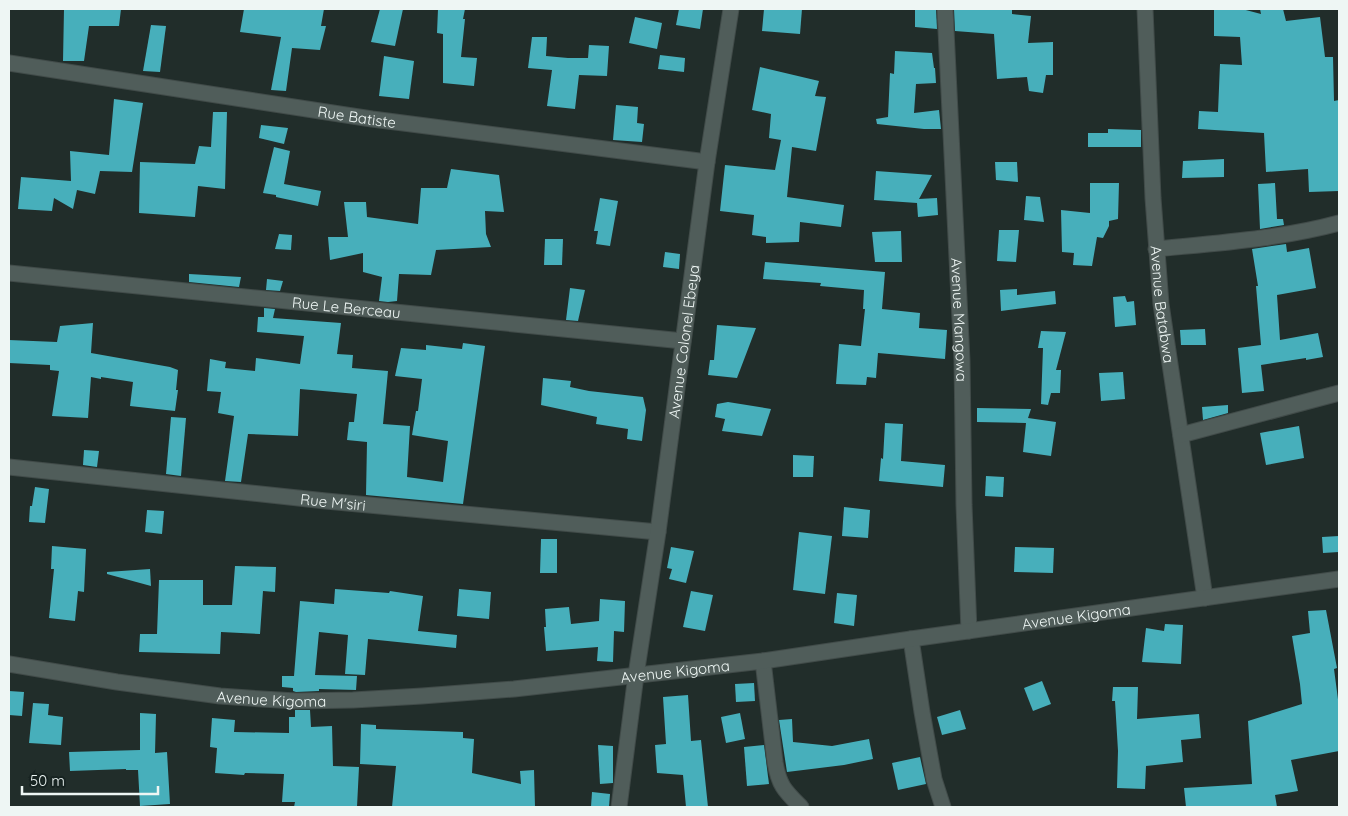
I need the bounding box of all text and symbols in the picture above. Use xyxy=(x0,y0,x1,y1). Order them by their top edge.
street label: Rue Batiste xyxy=(317,101,397,131)
street label: Avenue Batabwa xyxy=(1147,245,1179,364)
street label: Avenue Mangowa xyxy=(948,257,972,382)
street label: Avenue Colonel Ebeya xyxy=(664,263,703,420)
street label: Rue Le Berceau xyxy=(291,292,402,322)
street label: Rue M'siri xyxy=(300,489,367,514)
street label: Avenue Kigoma xyxy=(1021,599,1132,633)
street label: Avenue Kigoma xyxy=(619,655,731,686)
street label: Avenue Kigoma xyxy=(216,686,326,711)
scale bar xyxy=(22,764,159,796)
text: 50 m xyxy=(30,771,65,790)

